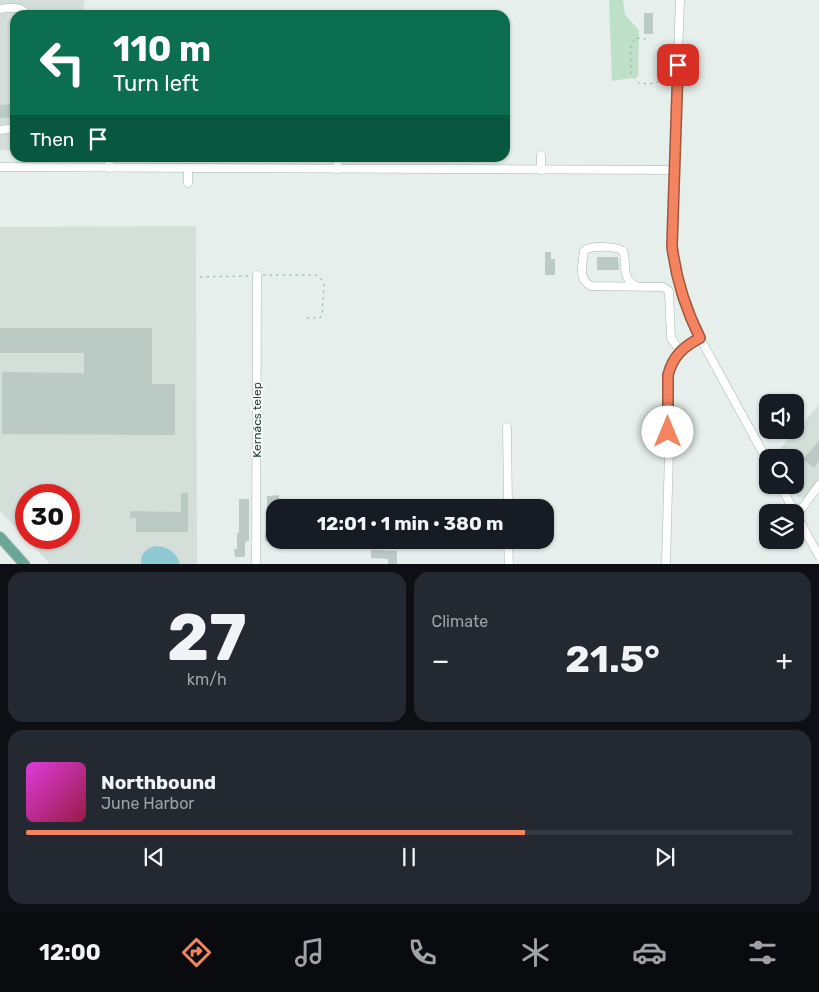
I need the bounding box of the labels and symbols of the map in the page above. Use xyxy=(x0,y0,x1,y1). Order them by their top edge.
pin xyxy=(657,44,699,86)
street label: Kernács telep xyxy=(250,382,264,458)
position arrow xyxy=(641,405,693,457)
speed limit sign: 30 xyxy=(15,484,80,549)

